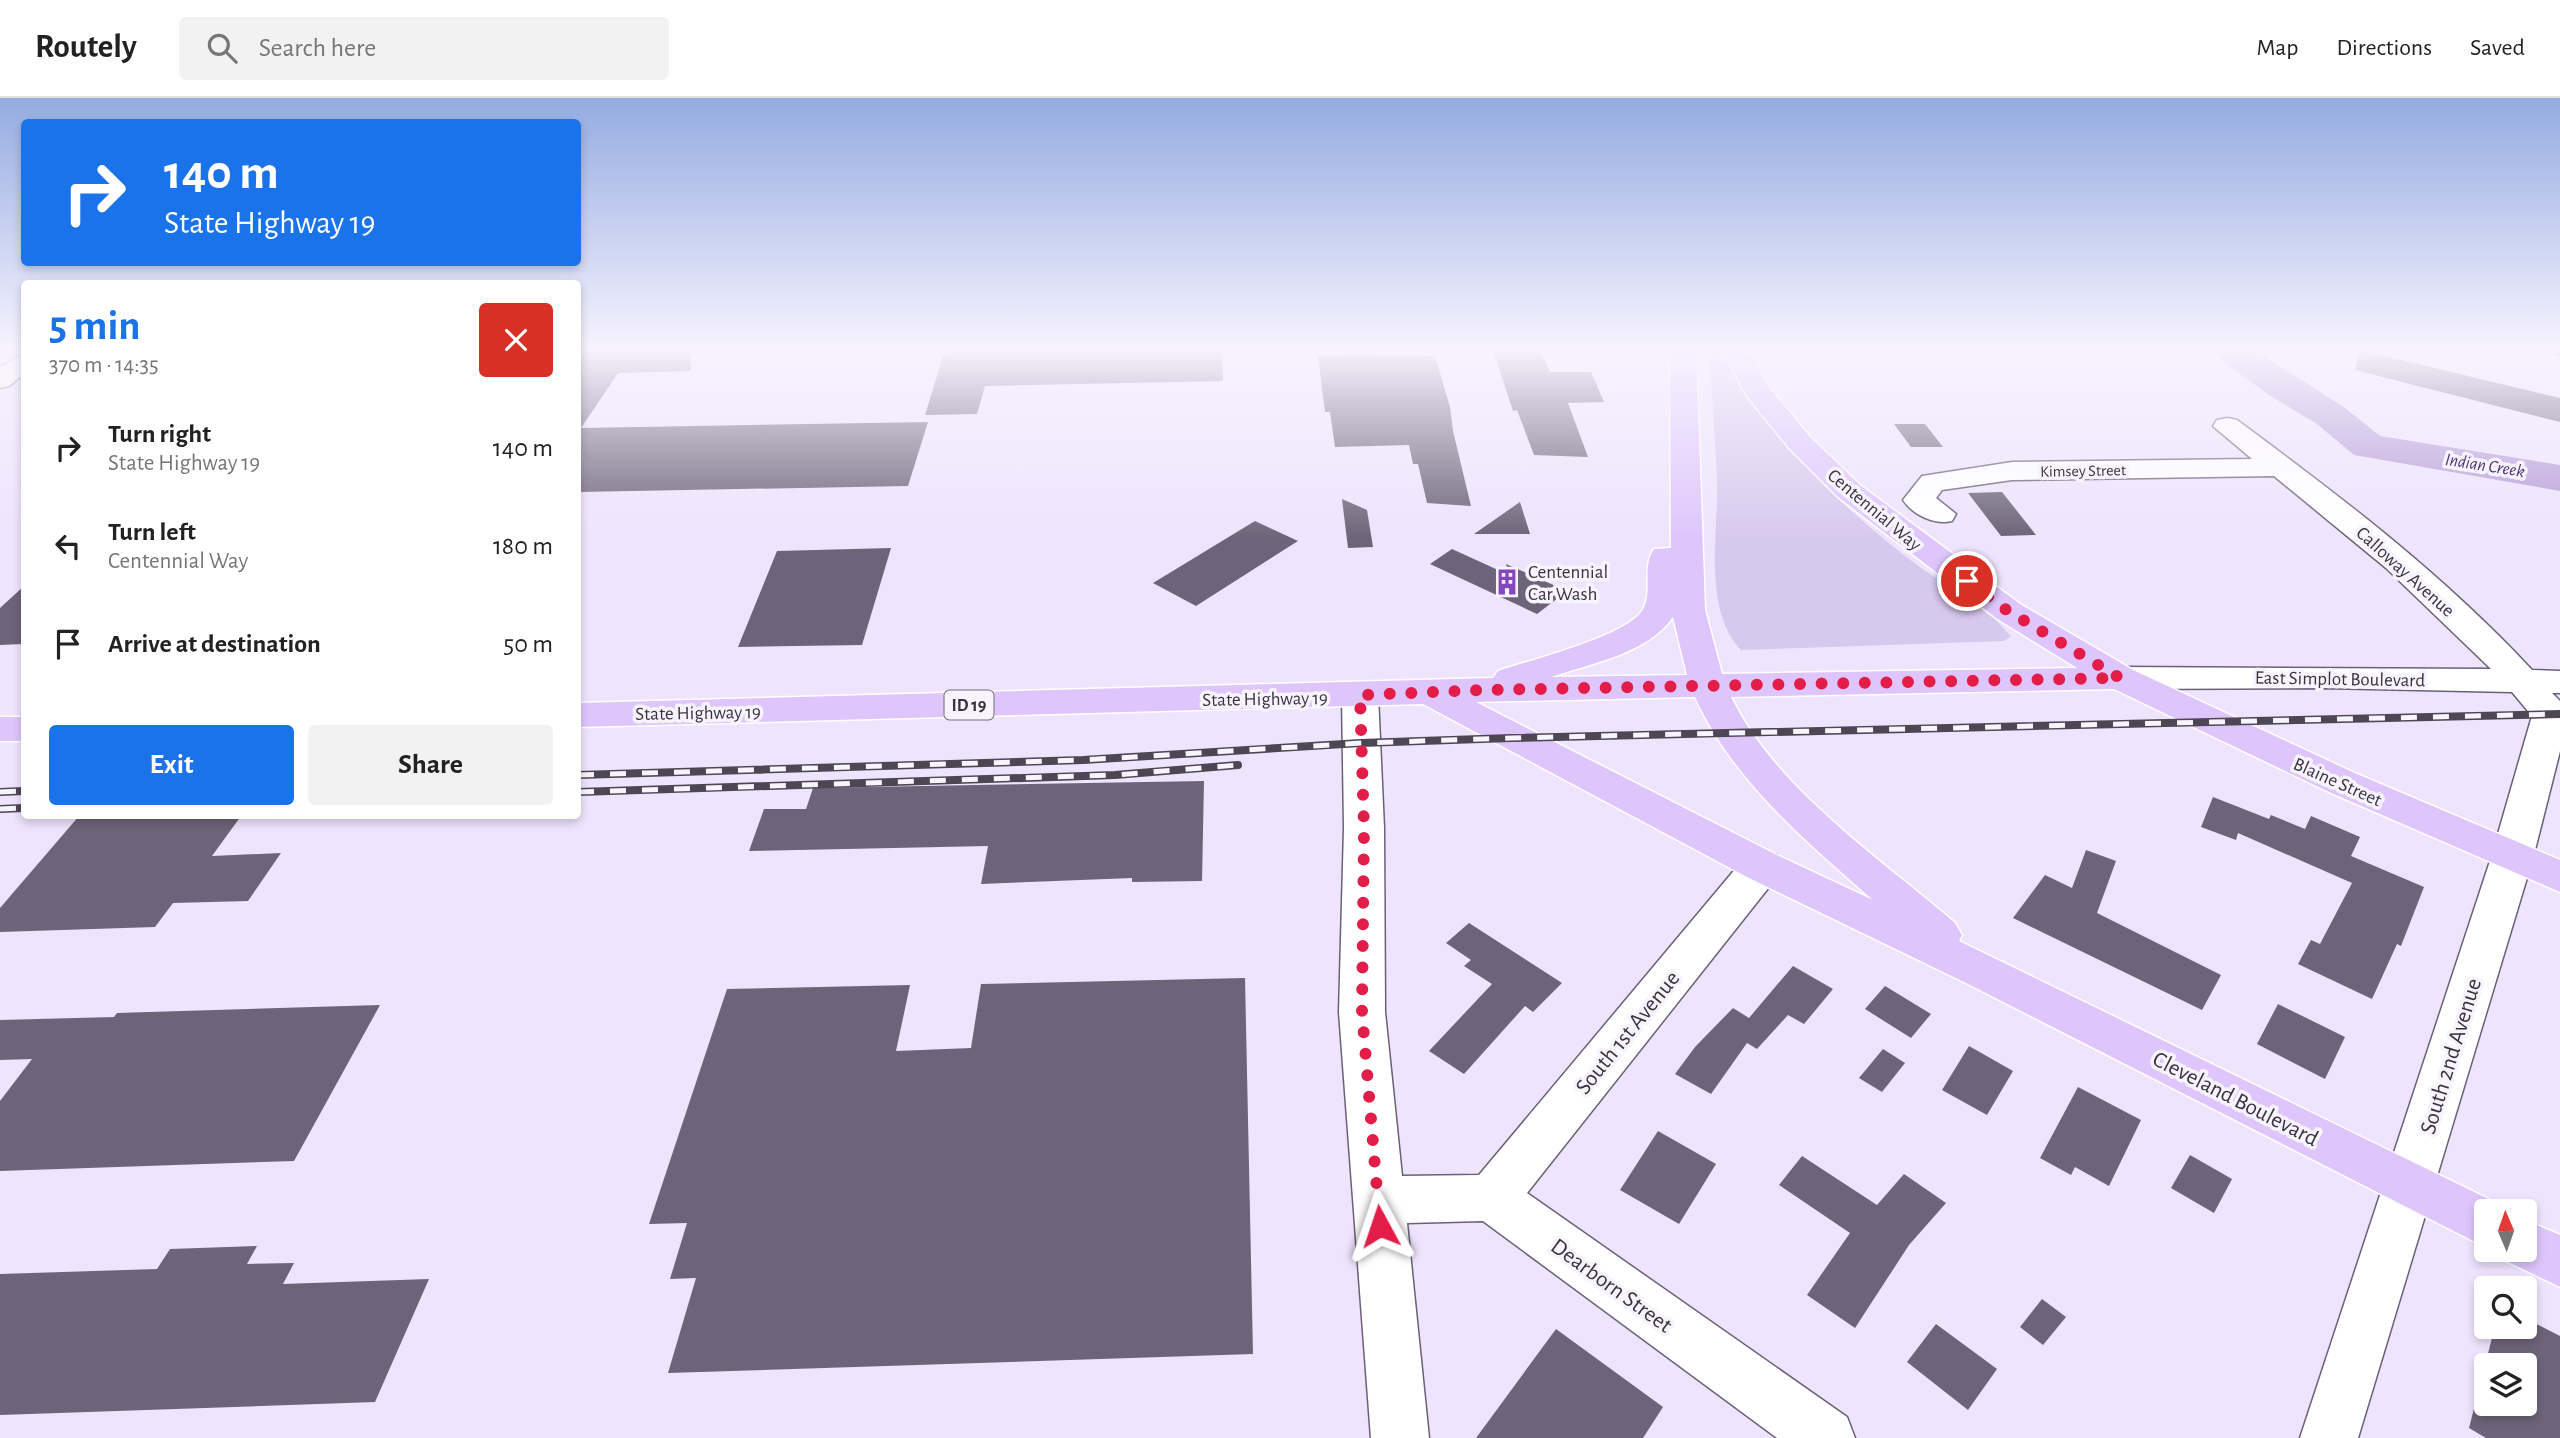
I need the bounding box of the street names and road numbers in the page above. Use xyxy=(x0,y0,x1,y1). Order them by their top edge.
street label: Kimsey Street xyxy=(2040,462,2126,481)
street label: Centennial Way xyxy=(1824,466,1925,555)
street label: Calloway Avenue xyxy=(2352,523,2458,621)
street label: East Simplot Boulevard xyxy=(2255,669,2425,690)
street label: State Highway 19 xyxy=(1202,689,1328,710)
road number: ID 19 xyxy=(944,690,993,720)
street label: State Highway 19 xyxy=(635,703,761,724)
street label: Blaine Street xyxy=(2290,754,2385,810)
street label: South 1st Avenue xyxy=(1572,967,1685,1099)
street label: South 2nd Avenue xyxy=(2417,976,2486,1137)
street label: Cleveland Boulevard xyxy=(2149,1048,2322,1151)
street label: Dearborn Street xyxy=(1546,1235,1676,1338)

